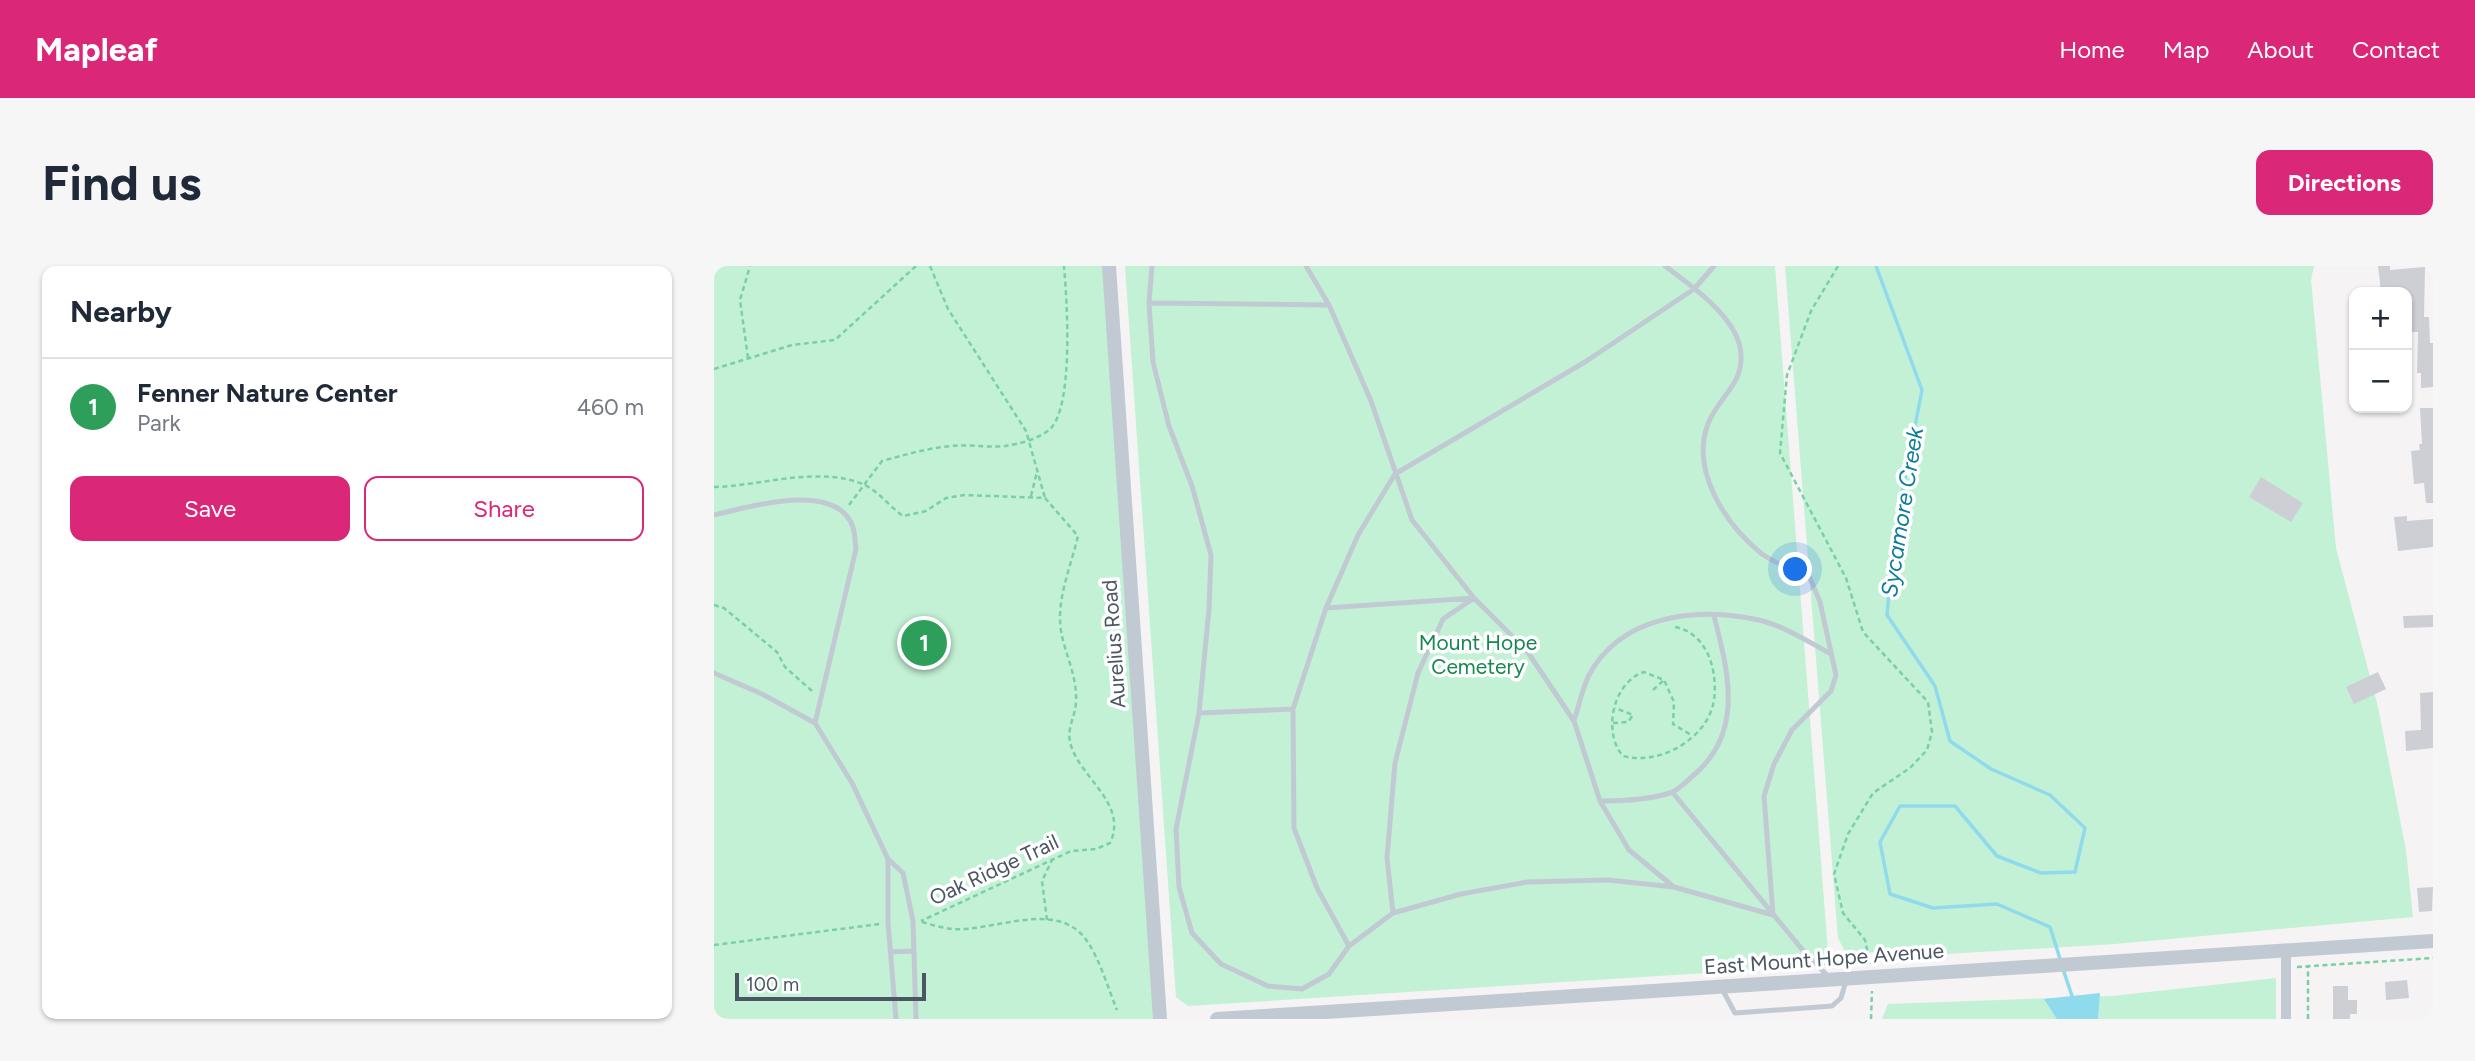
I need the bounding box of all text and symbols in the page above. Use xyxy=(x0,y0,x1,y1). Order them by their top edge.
text: Mapleaf xyxy=(35,30,158,69)
text: Home xyxy=(2059,35,2125,64)
text: Map xyxy=(2163,35,2209,64)
text: About xyxy=(2247,35,2314,64)
text: Contact xyxy=(2352,35,2440,64)
button: Directions xyxy=(2256,150,2433,215)
text: Find us xyxy=(42,153,201,212)
map controls xyxy=(2349,287,2412,413)
button: + xyxy=(2349,287,2412,350)
text: Nearby xyxy=(70,293,172,330)
button: − xyxy=(2349,350,2412,413)
text: Fenner Nature Center xyxy=(137,377,398,409)
text: 1 xyxy=(88,393,98,421)
text: 460 m xyxy=(577,393,644,421)
text: Park xyxy=(137,409,181,437)
water label: Sycamore Creek xyxy=(1875,424,1929,599)
button: Save xyxy=(70,476,350,541)
button: Share xyxy=(364,476,644,541)
your location xyxy=(1778,552,1812,586)
street label: Aurelius Road xyxy=(1097,579,1130,709)
pin: 1 xyxy=(901,617,947,669)
park label: Mount Hope Cemetery xyxy=(1419,630,1537,679)
street label: Oak Ridge Trail xyxy=(925,829,1062,910)
street label: East Mount Hope Avenue xyxy=(1703,938,1945,979)
scale bar xyxy=(735,970,926,1002)
text: 100 m xyxy=(746,973,799,996)

